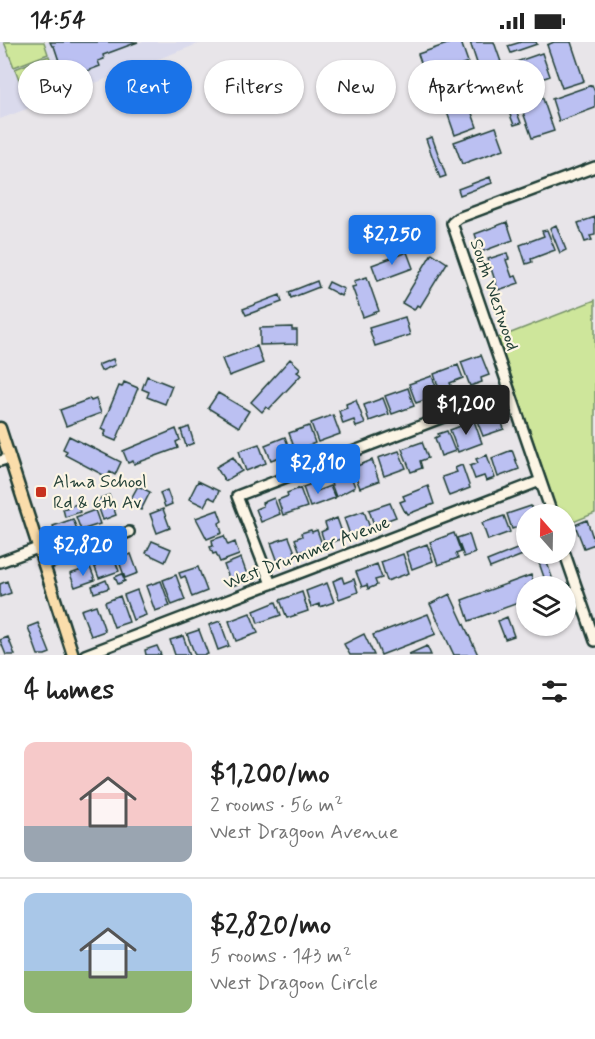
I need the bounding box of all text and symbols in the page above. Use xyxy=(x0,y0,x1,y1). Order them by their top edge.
text: 14:54 xyxy=(30,7,86,35)
chip: Buy xyxy=(18,60,93,114)
chip: Rent xyxy=(105,60,192,114)
chip: Filters xyxy=(204,60,304,114)
chip: New xyxy=(316,60,396,114)
chip: Apartment xyxy=(408,60,545,114)
pin: $2,250 xyxy=(343,215,441,266)
text: $2,250 xyxy=(363,221,421,248)
street label: South Westwood xyxy=(464,236,524,354)
pin: $1,200 xyxy=(417,385,515,436)
text: $1,200 xyxy=(437,391,495,418)
pin: $2,810 xyxy=(269,444,367,495)
text: $2,810 xyxy=(290,450,346,477)
place label: Alma School Rd & 6th Av xyxy=(53,470,147,515)
marker: Alma School Rd & 6th Av xyxy=(34,485,48,499)
north arrow xyxy=(516,504,576,564)
map controls xyxy=(516,504,576,636)
street label: West Drummer Avenue xyxy=(221,510,393,596)
pin: $2,820 xyxy=(34,526,132,577)
text: $2,820 xyxy=(53,532,113,559)
button: layers xyxy=(516,576,576,636)
text: 4 homes xyxy=(24,674,114,708)
icon: filters xyxy=(538,675,571,708)
text: $1,200/mo xyxy=(210,758,330,792)
icon: home xyxy=(72,766,144,838)
text: 2 rooms · 56 m² xyxy=(210,792,343,819)
text: West Dragoon Avenue xyxy=(210,819,399,846)
text: $2,820/mo xyxy=(210,909,331,943)
icon: home xyxy=(72,917,144,989)
text: 5 rooms · 143 m² xyxy=(210,943,352,970)
text: West Dragoon Circle xyxy=(210,970,378,997)

